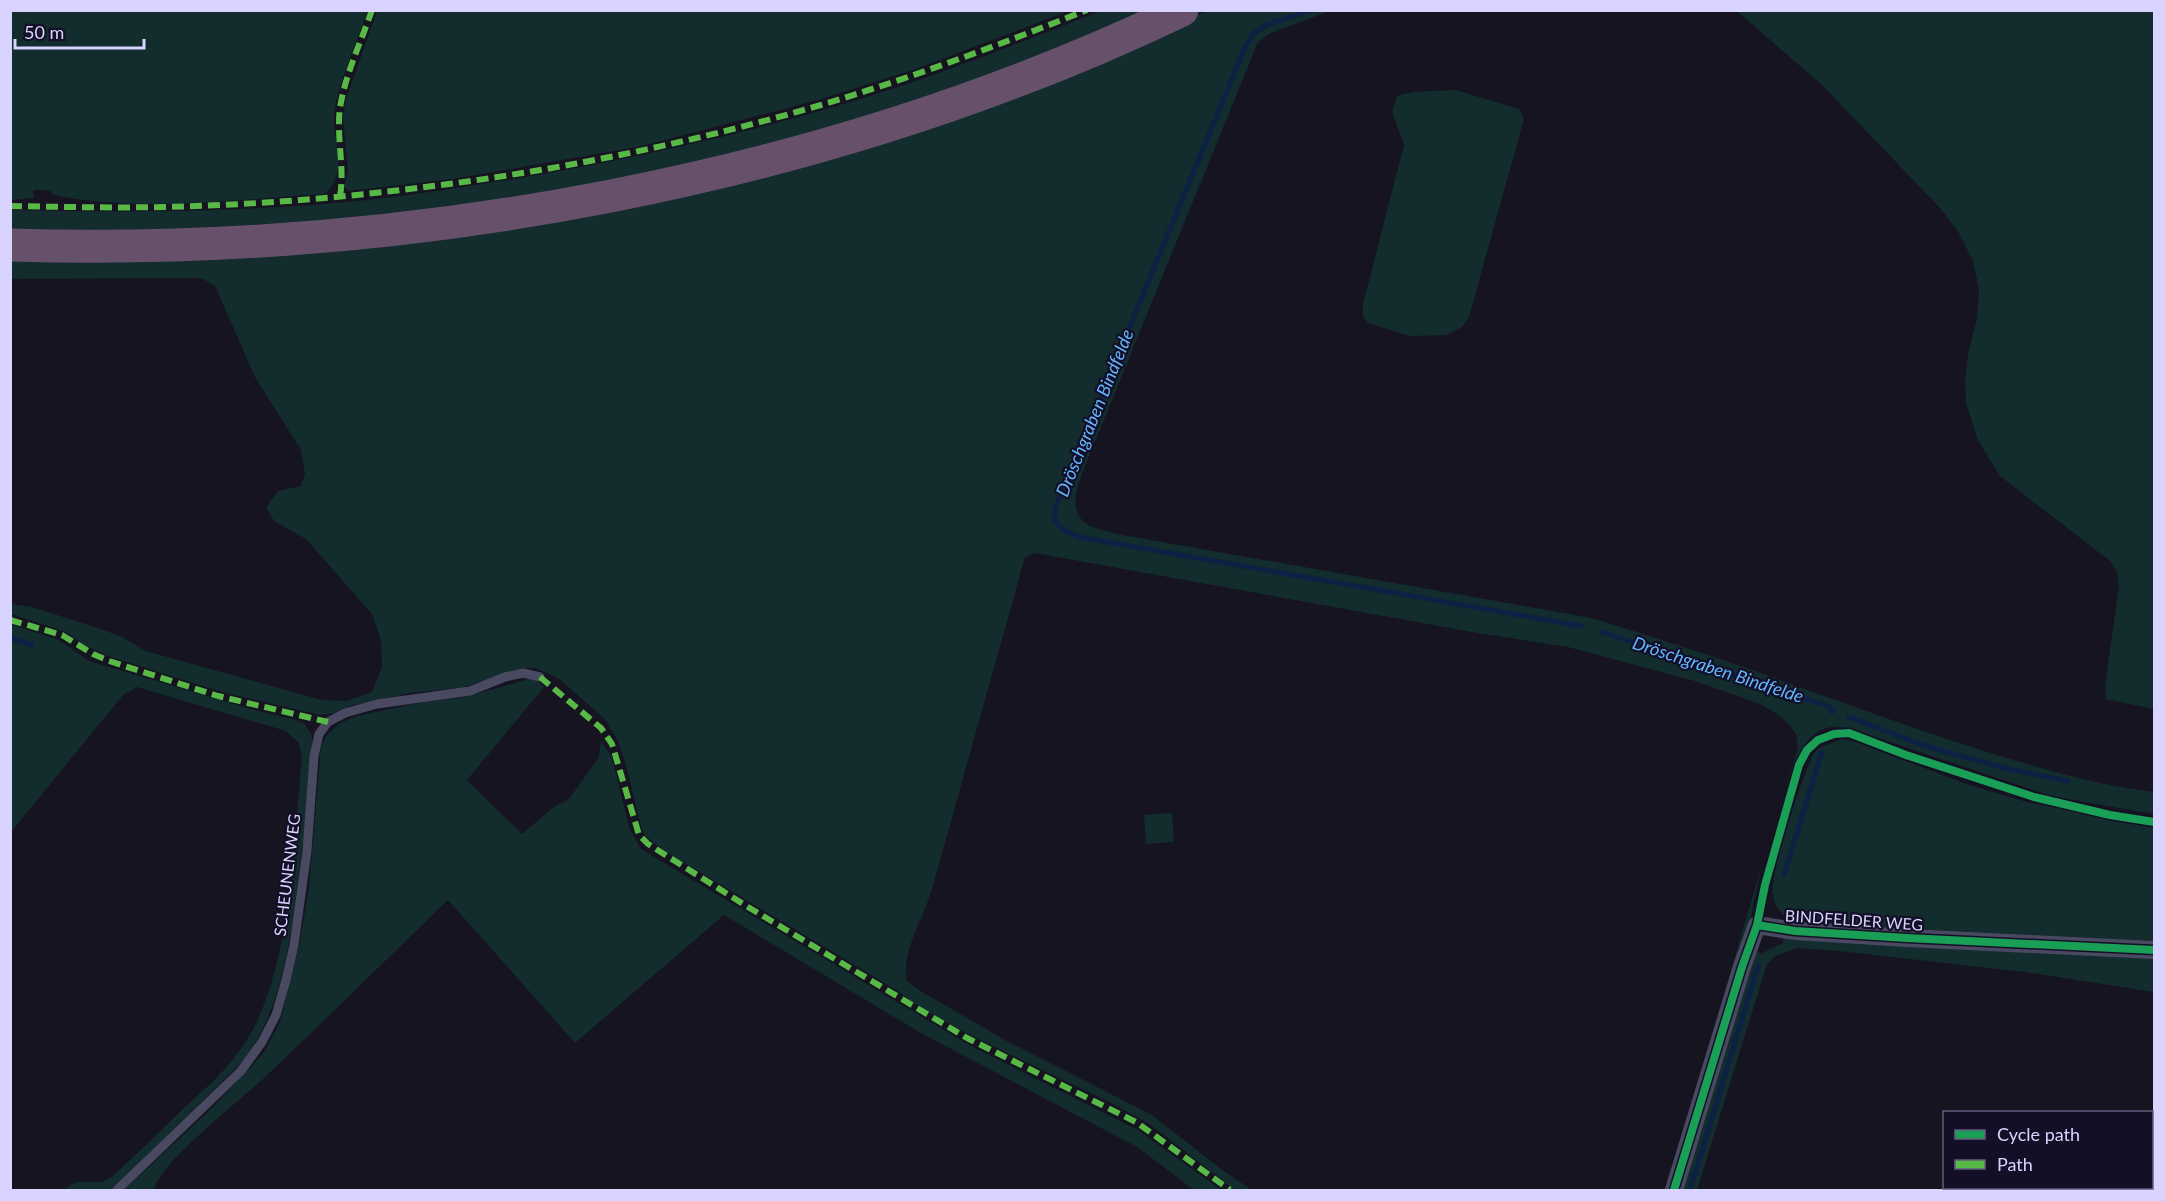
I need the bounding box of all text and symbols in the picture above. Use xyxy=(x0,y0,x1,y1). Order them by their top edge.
scale bar xyxy=(15,12,144,50)
text: 50 m xyxy=(24,21,64,43)
water label: Dröschgraben Bindfelde xyxy=(1050,326,1138,499)
water label: Dröschgraben Bindfelde xyxy=(1630,631,1806,707)
street label: SCHEUNENWEG xyxy=(270,812,303,937)
street label: BINDFELDER WEG xyxy=(1784,905,1924,934)
legend xyxy=(1943,1111,2153,1189)
text: Cycle path xyxy=(1997,1123,2080,1145)
text: Path xyxy=(1997,1153,2033,1175)

